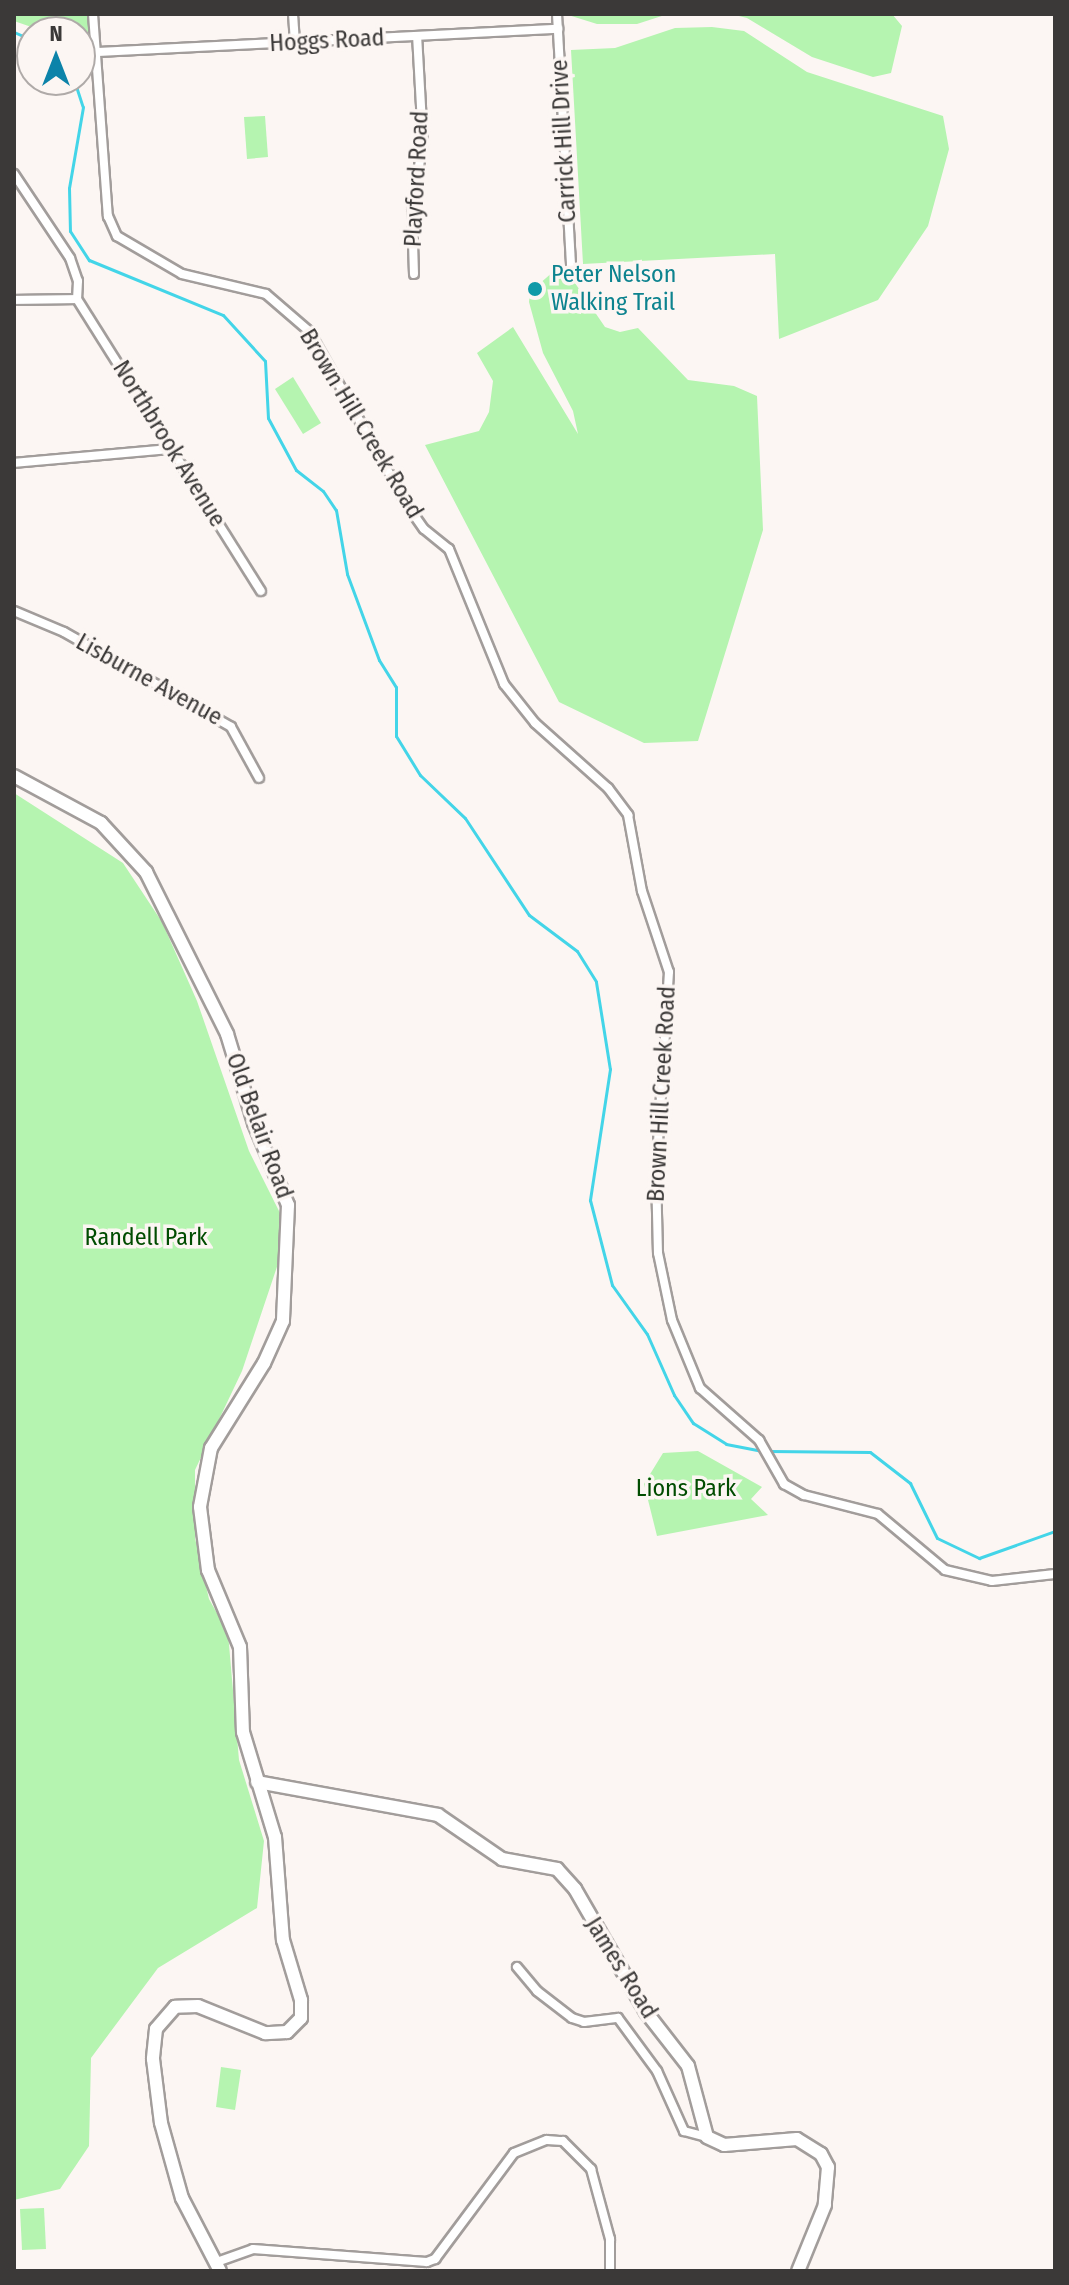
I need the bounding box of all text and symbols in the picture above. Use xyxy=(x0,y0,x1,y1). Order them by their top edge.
north arrow xyxy=(16,16,96,96)
text: N xyxy=(49,20,63,47)
street label: Hoggs Road xyxy=(269,24,385,58)
street label: Carrick Hill Drive xyxy=(545,59,583,223)
street label: Playford Road xyxy=(399,110,435,248)
place label: Peter Nelson Walking Trail xyxy=(551,261,676,317)
marker: Peter Nelson Walking Trail xyxy=(526,280,544,298)
street label: Brown Hill Creek Road xyxy=(293,324,429,524)
street label: Northbrook Avenue xyxy=(106,355,232,533)
street label: Lisburne Avenue xyxy=(71,628,227,732)
street label: Brown Hill Creek Road xyxy=(642,985,682,1203)
street label: Old Belair Road xyxy=(219,1049,299,1203)
park label: Randell Park xyxy=(85,1224,207,1252)
park label: Lions Park xyxy=(636,1475,736,1503)
street label: James Road xyxy=(579,1912,663,2024)

